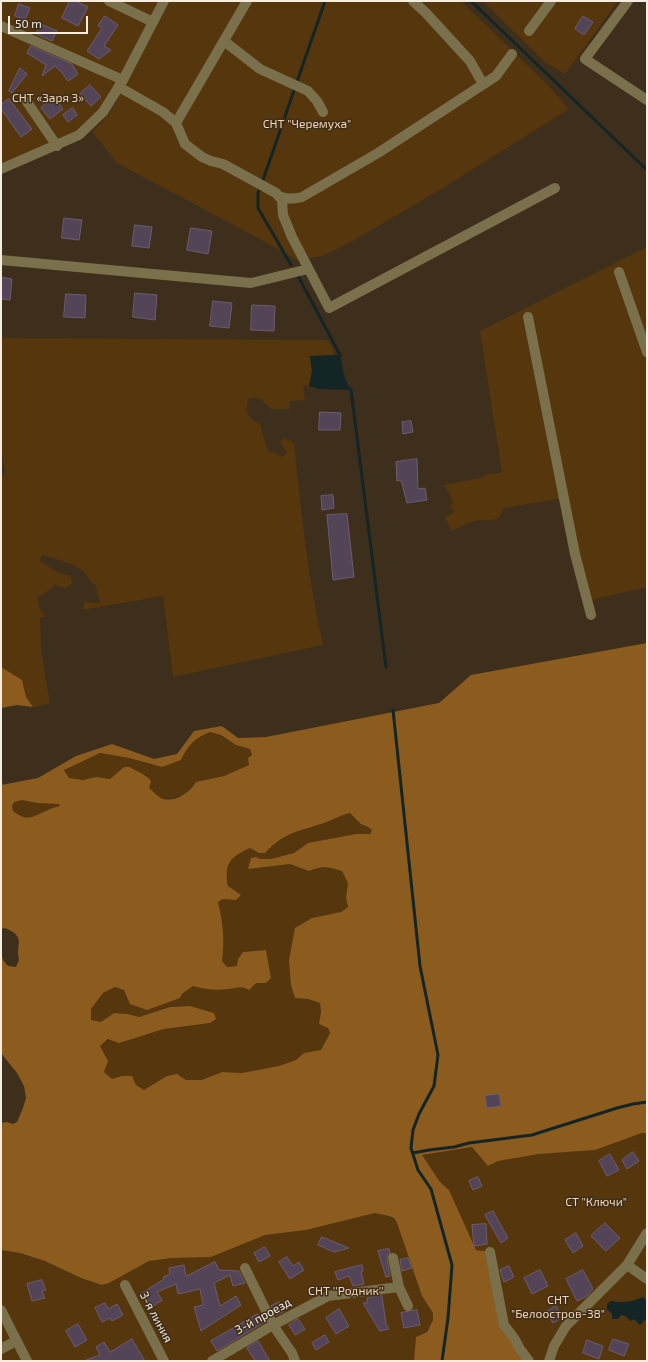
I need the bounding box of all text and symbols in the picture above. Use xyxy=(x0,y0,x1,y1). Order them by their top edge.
scale bar xyxy=(10,8,90,34)
text: 50 m xyxy=(15,16,42,30)
park label: СНТ «Заря 3» xyxy=(12,91,84,105)
park label: СНТ "Черемуха" xyxy=(263,117,351,131)
park label: СТ "Ключи" xyxy=(565,1195,627,1209)
park label: СНТ ''Родник'' xyxy=(308,1284,384,1298)
street label: 3-я линия xyxy=(137,1289,175,1345)
park label: СНТ "Белоостров-38" xyxy=(511,1293,605,1321)
street label: 3-й проезд xyxy=(232,1295,294,1337)

